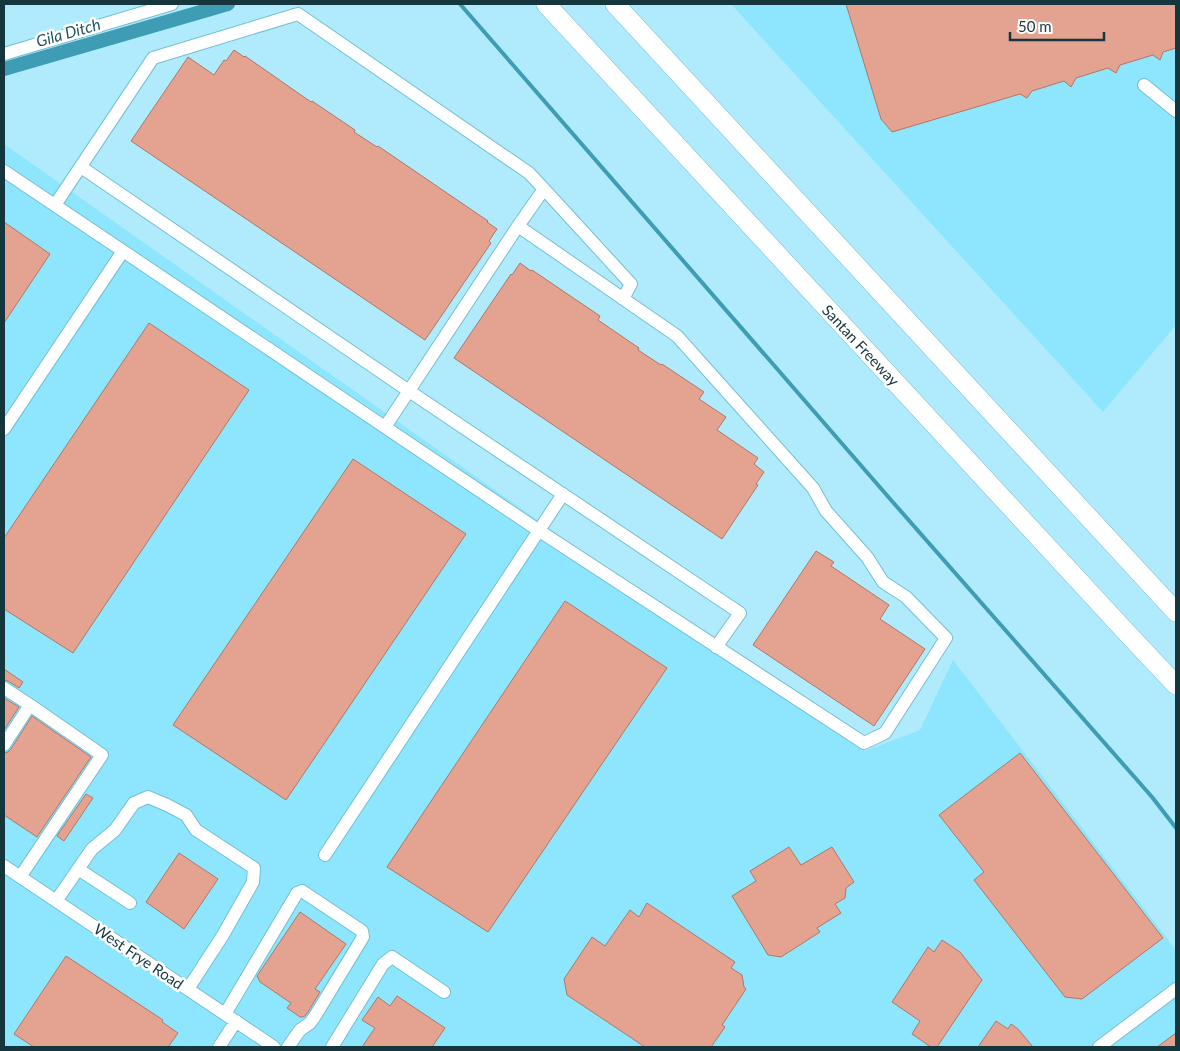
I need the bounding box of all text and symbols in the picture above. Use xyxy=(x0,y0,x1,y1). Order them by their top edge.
scale bar xyxy=(1010,10,1104,42)
water label: Gila Ditch xyxy=(34,14,102,50)
text: 50 m xyxy=(1018,17,1052,35)
street label: Santan Freeway xyxy=(819,301,903,389)
street label: West Frye Road xyxy=(91,919,187,993)

